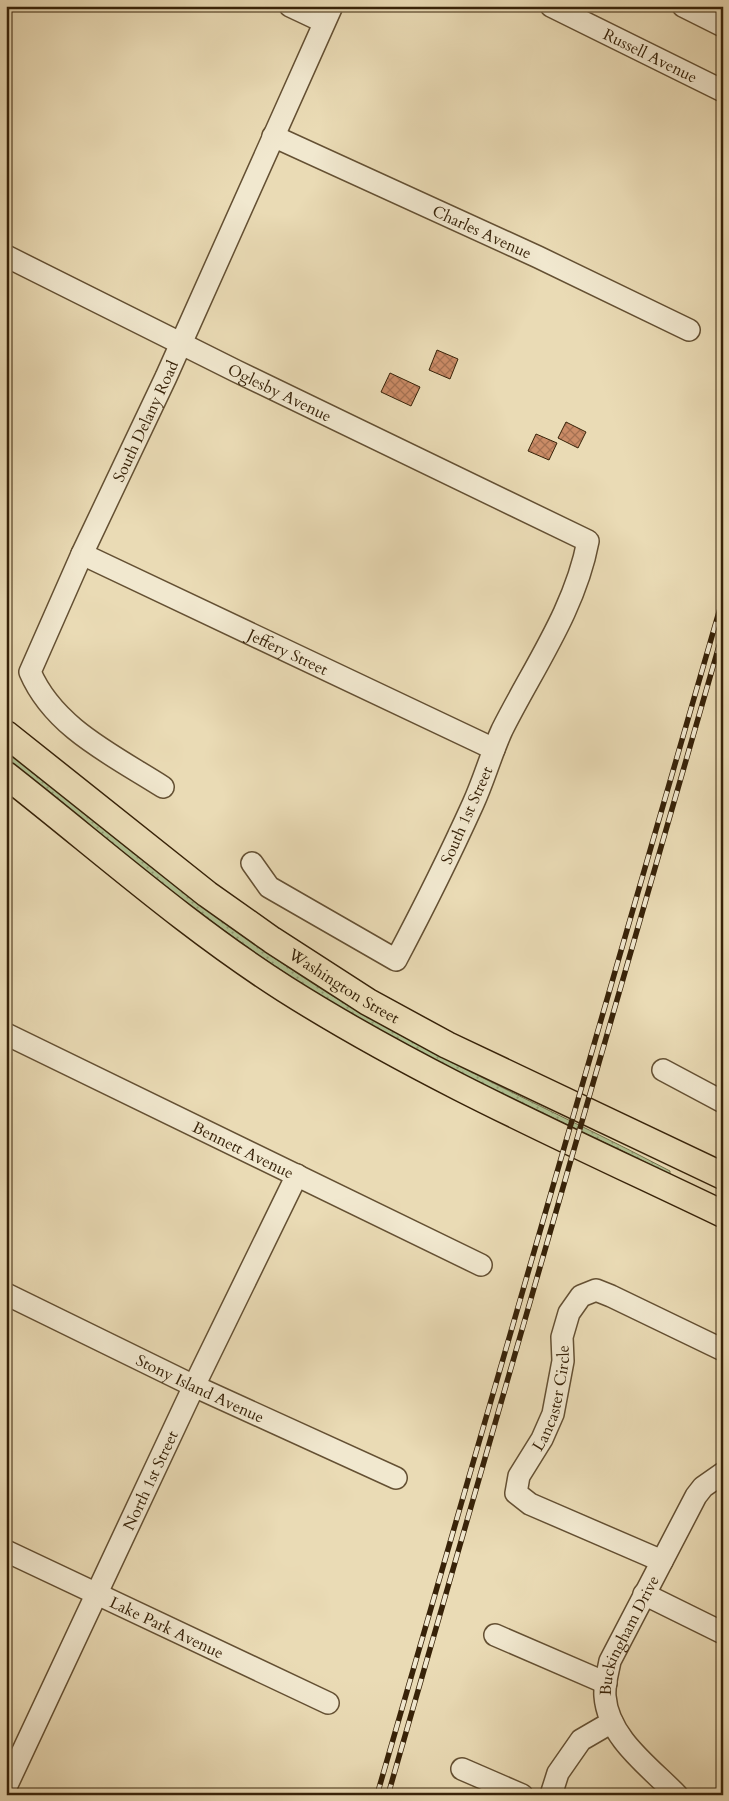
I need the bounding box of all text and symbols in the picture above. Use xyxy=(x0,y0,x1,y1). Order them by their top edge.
street label: Russell Avenue xyxy=(599,24,701,89)
street label: Charles Avenue xyxy=(429,200,535,265)
street label: South Delany Road xyxy=(108,357,184,486)
street label: Oglesby Avenue xyxy=(224,359,335,428)
street label: Jeffery Street xyxy=(242,623,332,681)
street label: South 1st Street xyxy=(436,763,498,868)
street label: Washington Street xyxy=(283,943,403,1029)
street label: Bennett Avenue xyxy=(189,1116,297,1184)
street label: Lancaster Circle xyxy=(527,1345,575,1455)
street label: Stony Island Avenue xyxy=(132,1349,268,1429)
street label: North 1st Street xyxy=(118,1427,184,1534)
street label: Buckingham Drive xyxy=(595,1572,665,1696)
street label: Lake Park Avenue xyxy=(106,1592,227,1664)

